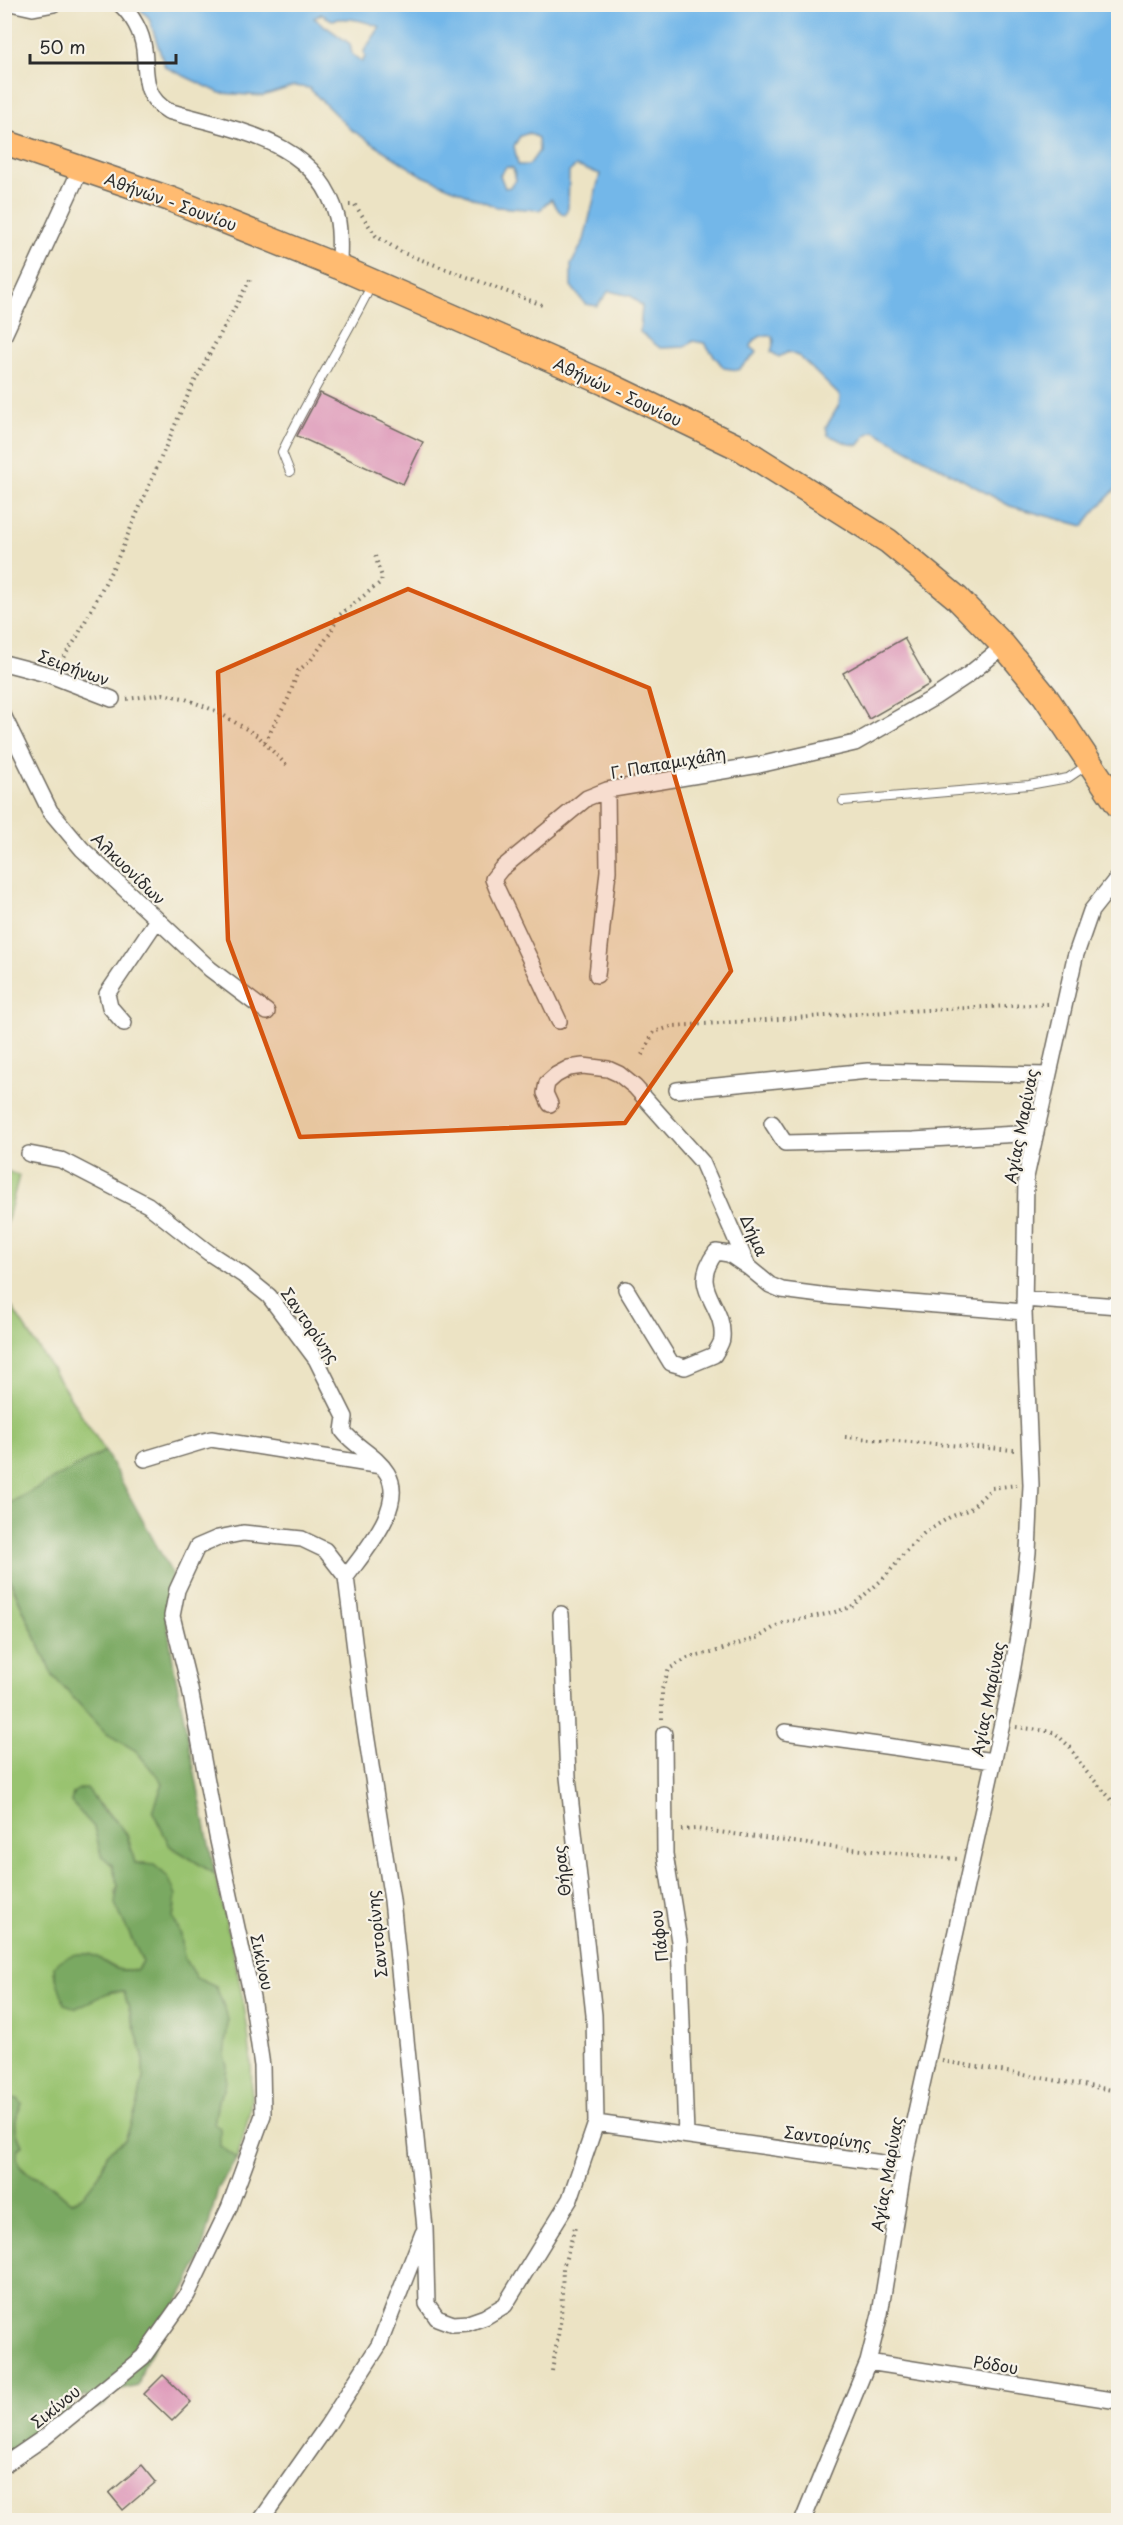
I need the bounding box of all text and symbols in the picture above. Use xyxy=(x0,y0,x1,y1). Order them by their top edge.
scale bar xyxy=(30,27,176,65)
text: 50 m xyxy=(39,33,86,60)
street label: Αθήνών - Σουνίου xyxy=(101,166,241,236)
street label: Αθήνών - Σουνίου xyxy=(550,351,686,431)
street label: Σειρήνων xyxy=(35,643,113,691)
street label: Γ. Παπαμιχάλη xyxy=(609,740,727,784)
street label: Αλκυονίδων xyxy=(86,826,172,910)
street label: Αγίας Μαρίνας xyxy=(997,1067,1043,1185)
street label: Δήμα xyxy=(735,1210,775,1260)
street label: Σαντορίνης xyxy=(276,1282,346,1368)
street label: Αγίας Μαρίνας xyxy=(964,1640,1010,1758)
street label: Θήρας xyxy=(546,1844,576,1898)
street label: Σαντορίνης xyxy=(359,1889,393,1979)
street label: Πάφου xyxy=(643,1909,673,1963)
street label: Σικίνου xyxy=(245,1932,281,1992)
street label: Αγίας Μαρίνας xyxy=(864,2115,908,2233)
street label: Σαντορίνης xyxy=(783,2119,873,2155)
street label: Ρόδου xyxy=(972,2349,1020,2379)
street label: Σικίνου xyxy=(25,2379,85,2433)

